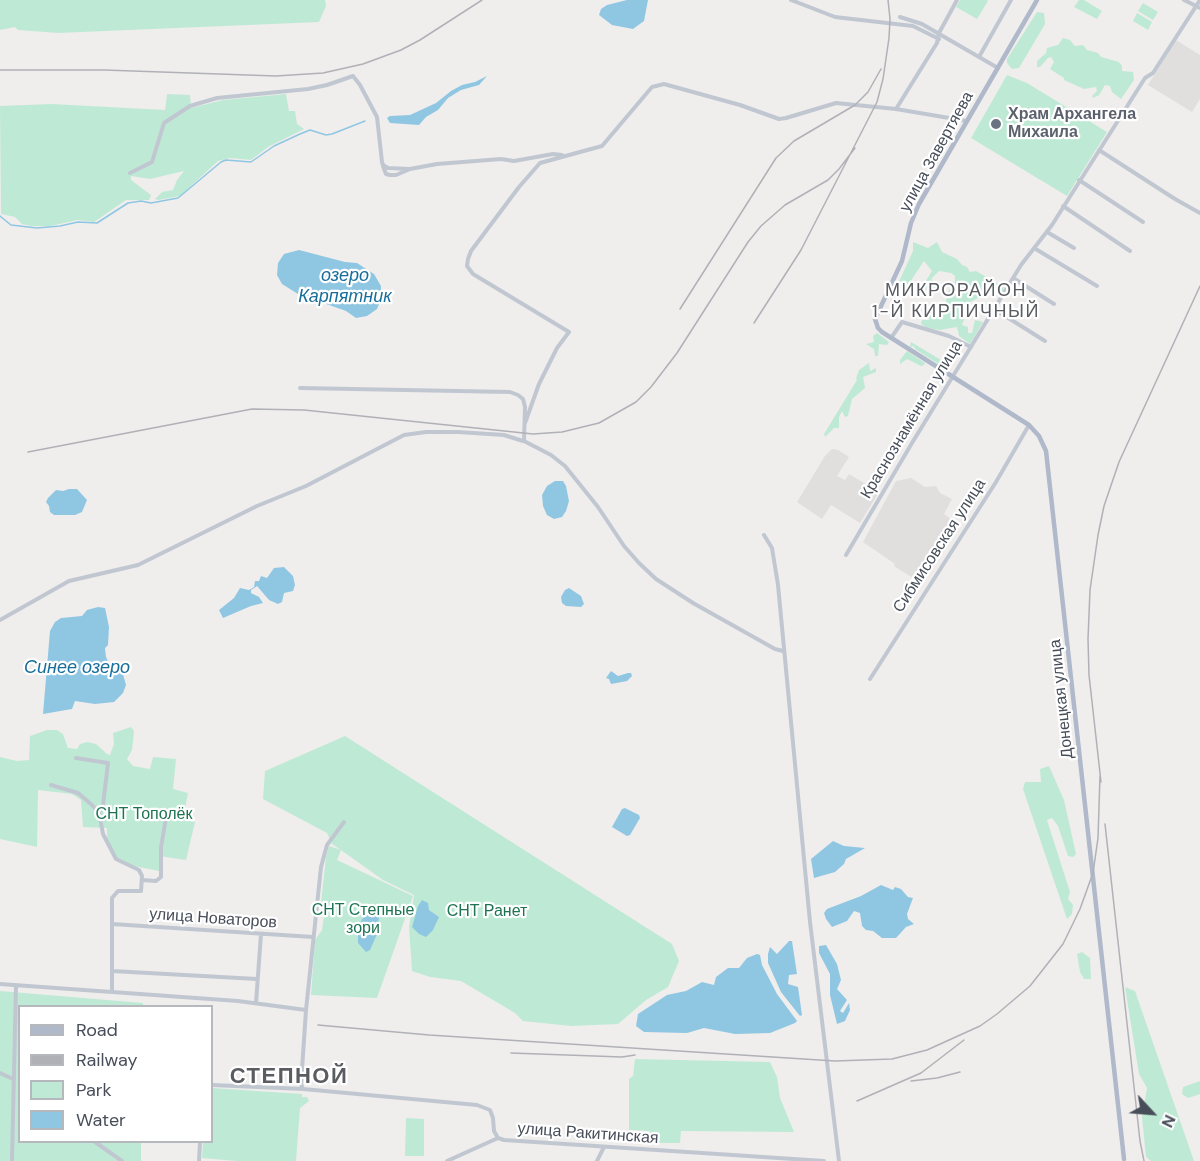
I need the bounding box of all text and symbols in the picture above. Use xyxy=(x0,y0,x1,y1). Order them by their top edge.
street label: улица Завертяева xyxy=(896,88,978,216)
place label: Храм Архангела Михаила xyxy=(1008,105,1136,143)
marker: Храм Архангела Михаила xyxy=(989,117,1003,131)
water label: озеро Карпятник xyxy=(298,265,392,308)
district label: МИКРОРАЙОН 1-Й КИРПИЧНЫЙ xyxy=(872,280,1040,322)
street label: Краснознамённая улица xyxy=(857,337,967,503)
street label: Сибмисовская улица xyxy=(890,475,990,617)
street label: Донецкая улица xyxy=(1046,638,1078,760)
water label: Синее озеро xyxy=(24,657,130,679)
park label: СНТ Тополёк xyxy=(95,805,193,825)
park label: СНТ Степные зори xyxy=(312,901,414,939)
park label: СНТ Ранет xyxy=(447,902,527,922)
street label: улица Новаторов xyxy=(149,905,277,933)
legend xyxy=(18,1005,213,1143)
text: Road xyxy=(76,1018,118,1042)
text: Railway xyxy=(76,1048,138,1072)
district label: СТЕПНОЙ xyxy=(230,1064,348,1090)
text: Park xyxy=(76,1078,112,1102)
north arrow xyxy=(1122,1083,1182,1143)
text: Water xyxy=(76,1108,126,1132)
text: N xyxy=(1157,1111,1181,1131)
street label: улица Ракитинская xyxy=(517,1119,659,1149)

